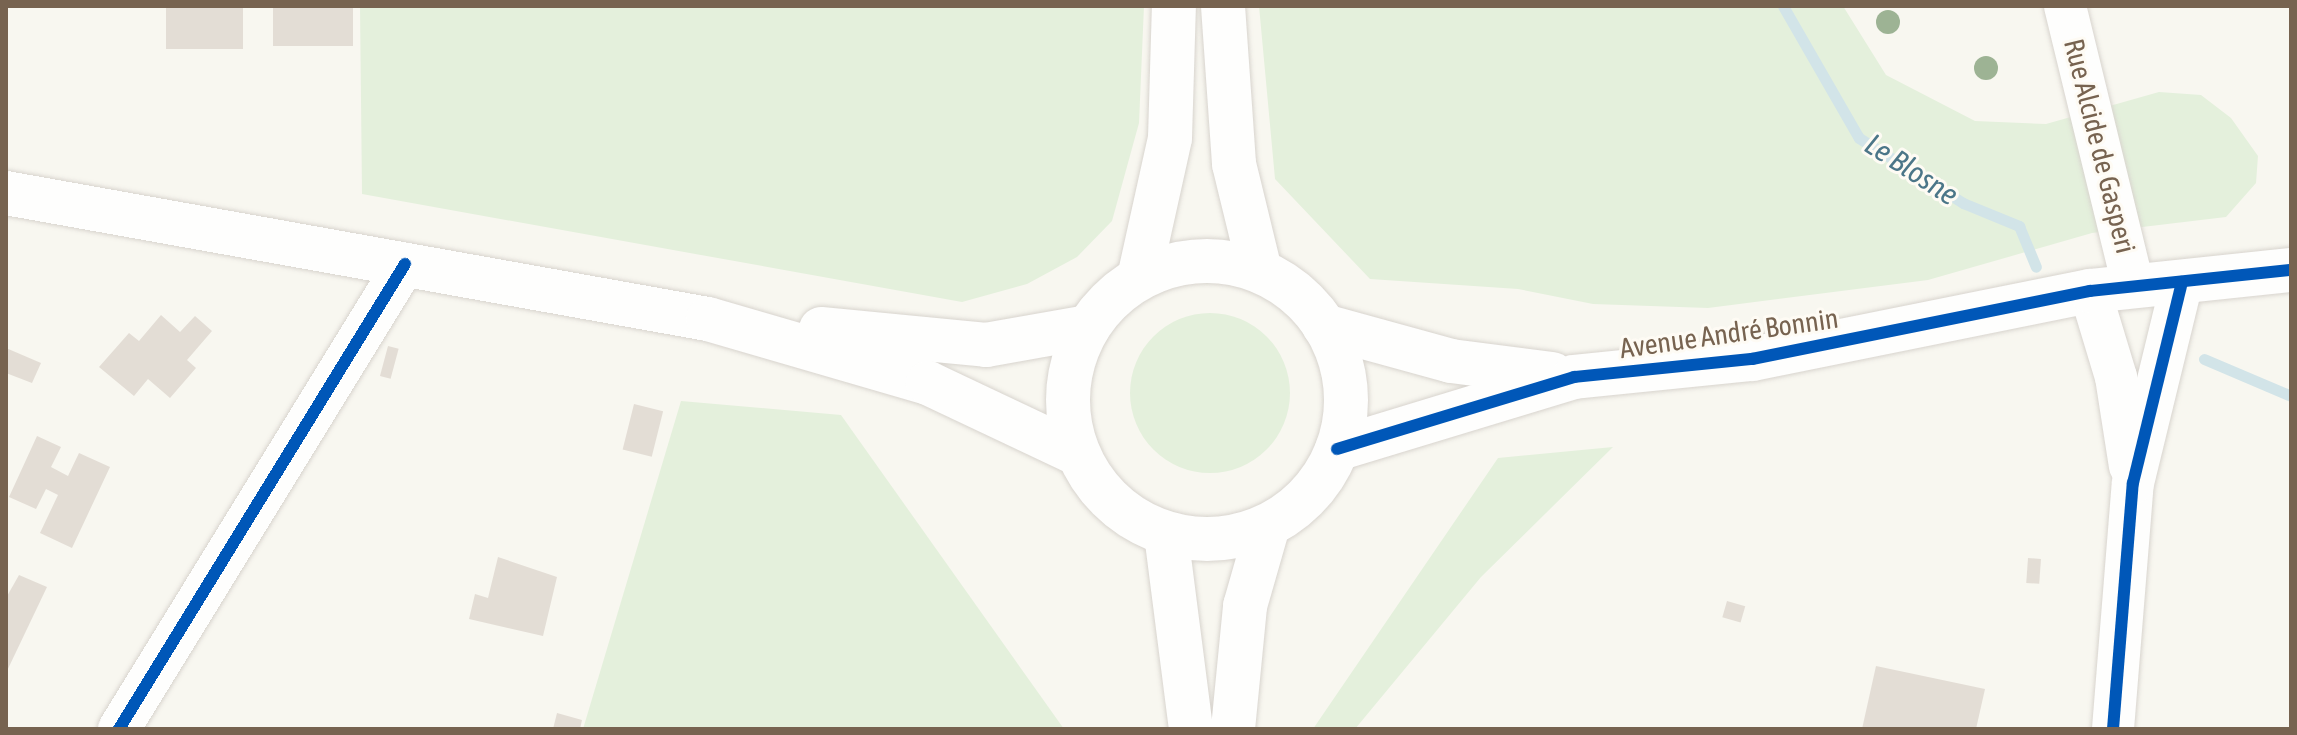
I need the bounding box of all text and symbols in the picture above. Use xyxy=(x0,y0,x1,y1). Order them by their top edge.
street label: Rue Alcide de Gasperi xyxy=(2057,35,2143,257)
water label: Le Blosne xyxy=(1859,126,1965,212)
street label: Avenue André Bonnin xyxy=(1618,301,1840,365)

